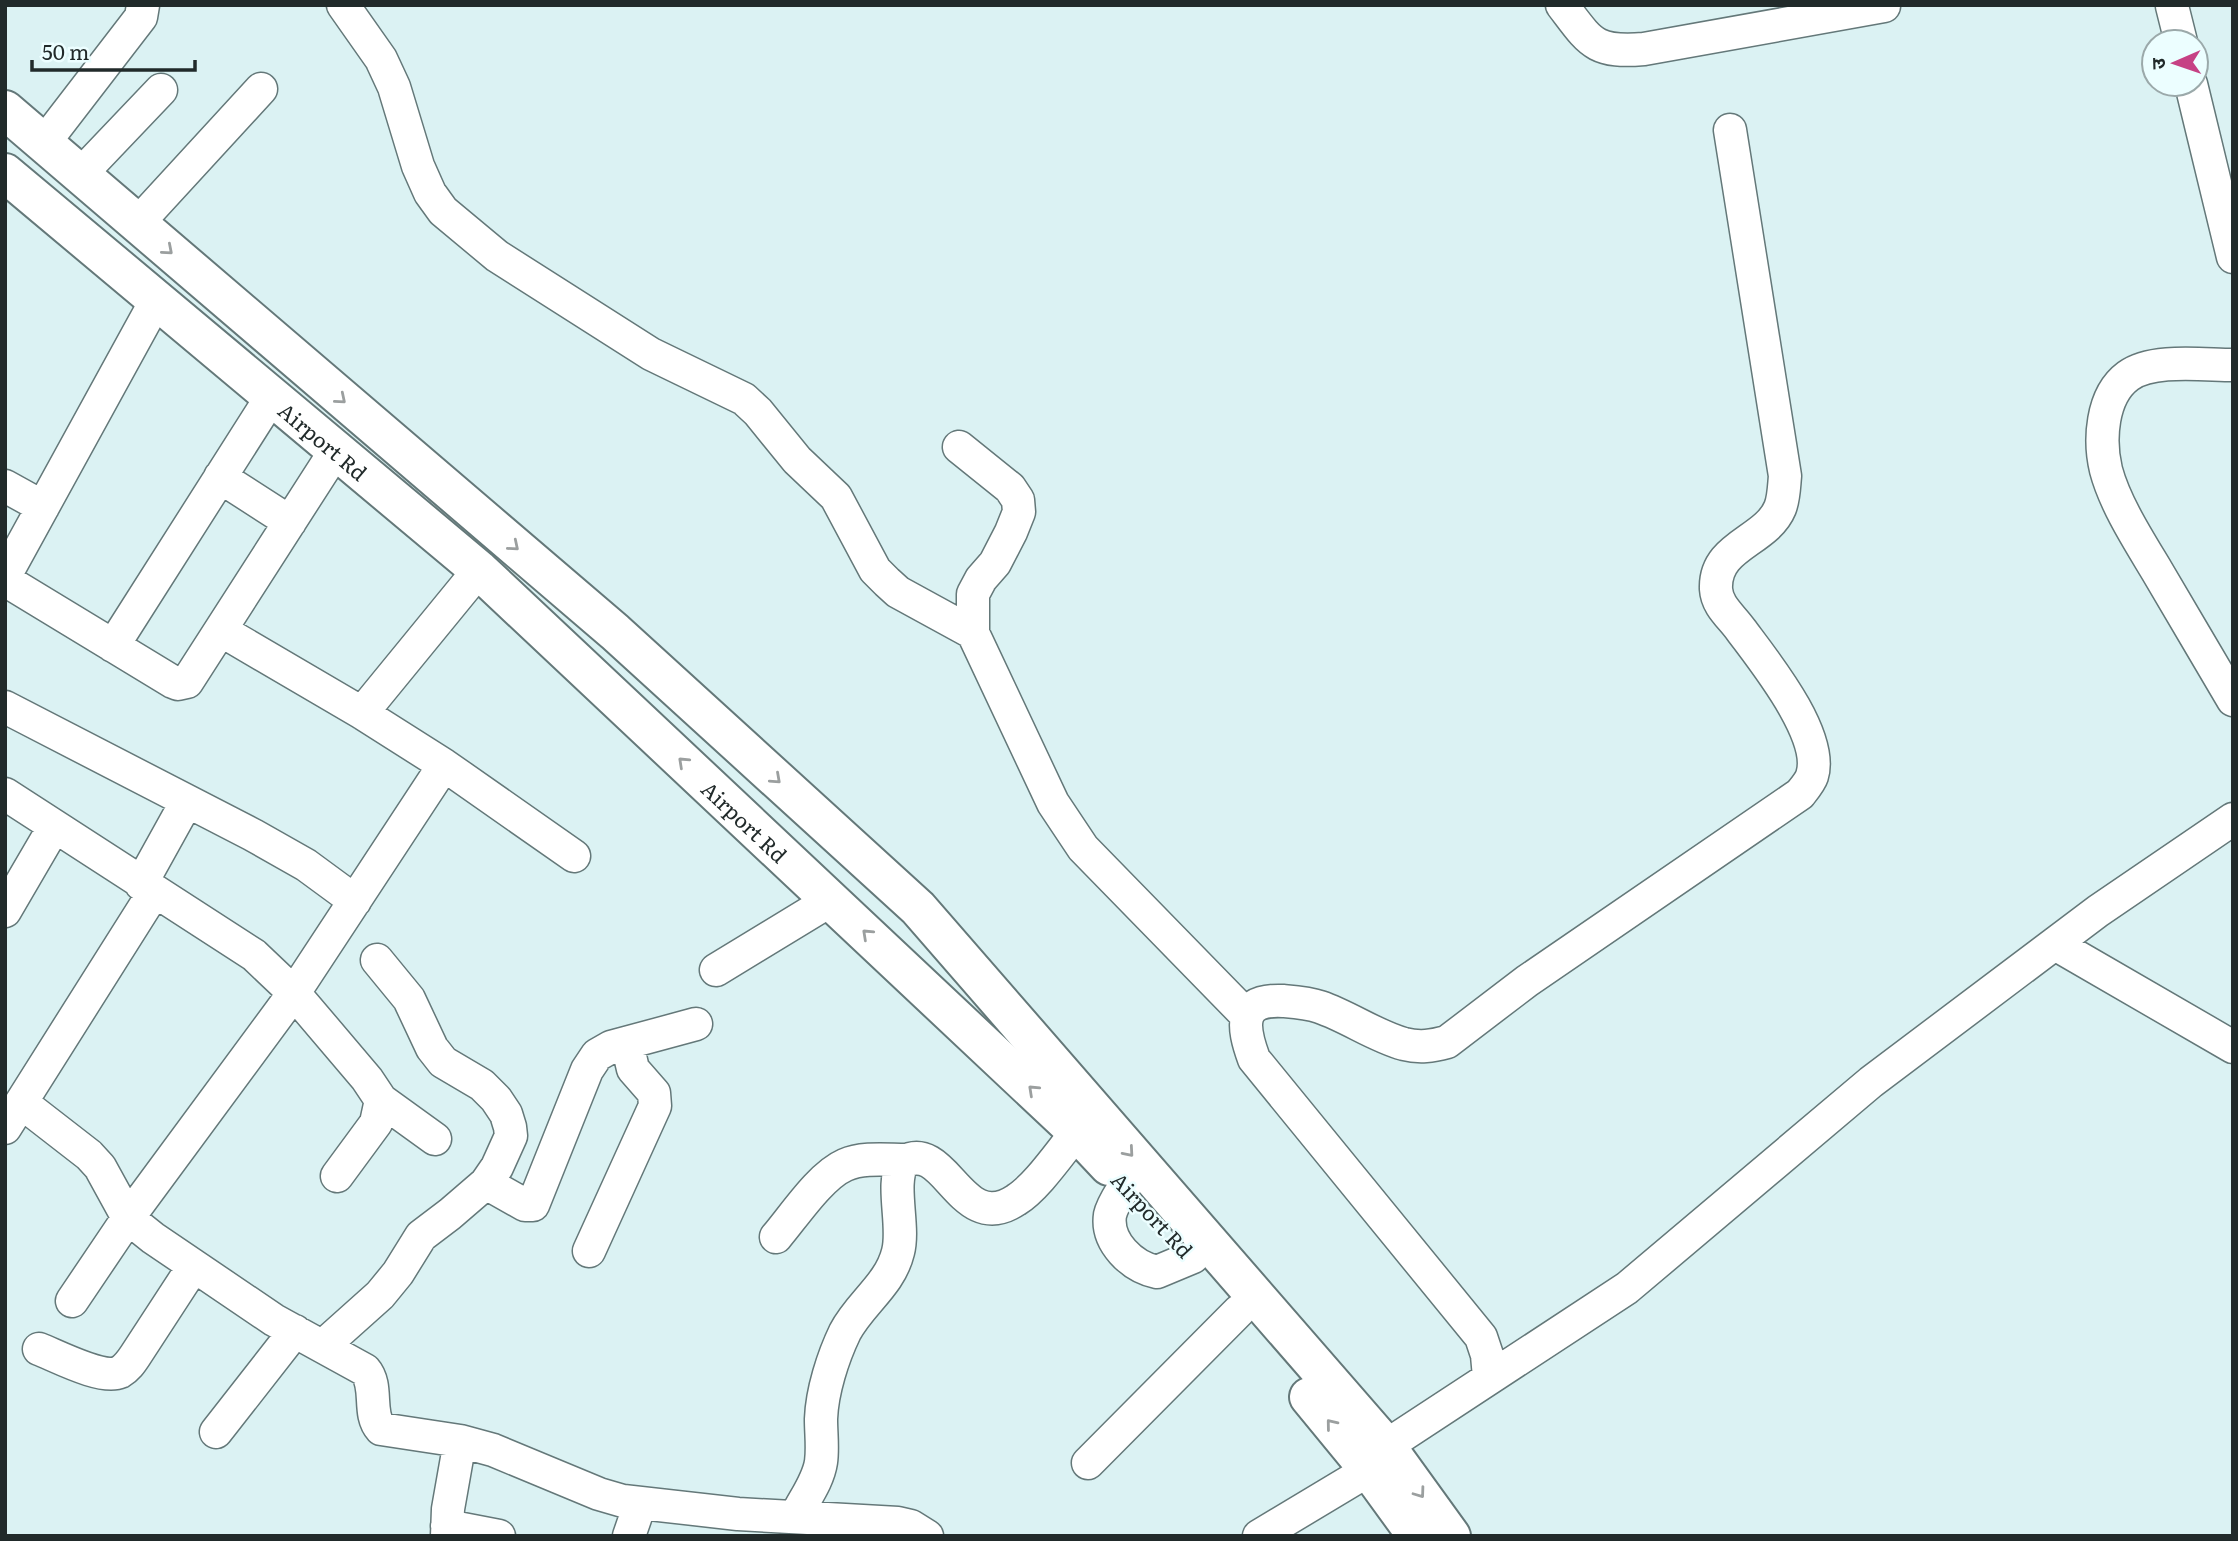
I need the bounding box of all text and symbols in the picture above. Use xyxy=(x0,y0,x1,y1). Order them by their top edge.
scale bar xyxy=(32,28,194,72)
north arrow xyxy=(2140,28,2210,98)
text: 50 m xyxy=(42,35,89,66)
text: उ xyxy=(2143,57,2171,70)
one-way arrow xyxy=(160,242,173,254)
one-way arrow xyxy=(333,391,346,403)
street label: Airport Rd xyxy=(273,394,375,487)
one-way arrow xyxy=(506,538,519,550)
one-way arrow xyxy=(678,757,691,770)
one-way arrow xyxy=(768,770,781,783)
street label: Airport Rd xyxy=(696,772,795,869)
one-way arrow xyxy=(862,930,875,942)
one-way arrow xyxy=(1028,1085,1041,1098)
one-way arrow xyxy=(1121,1143,1133,1156)
street label: Airport Rd xyxy=(1105,1164,1201,1264)
one-way arrow xyxy=(1327,1419,1339,1432)
one-way arrow xyxy=(1411,1485,1424,1498)

